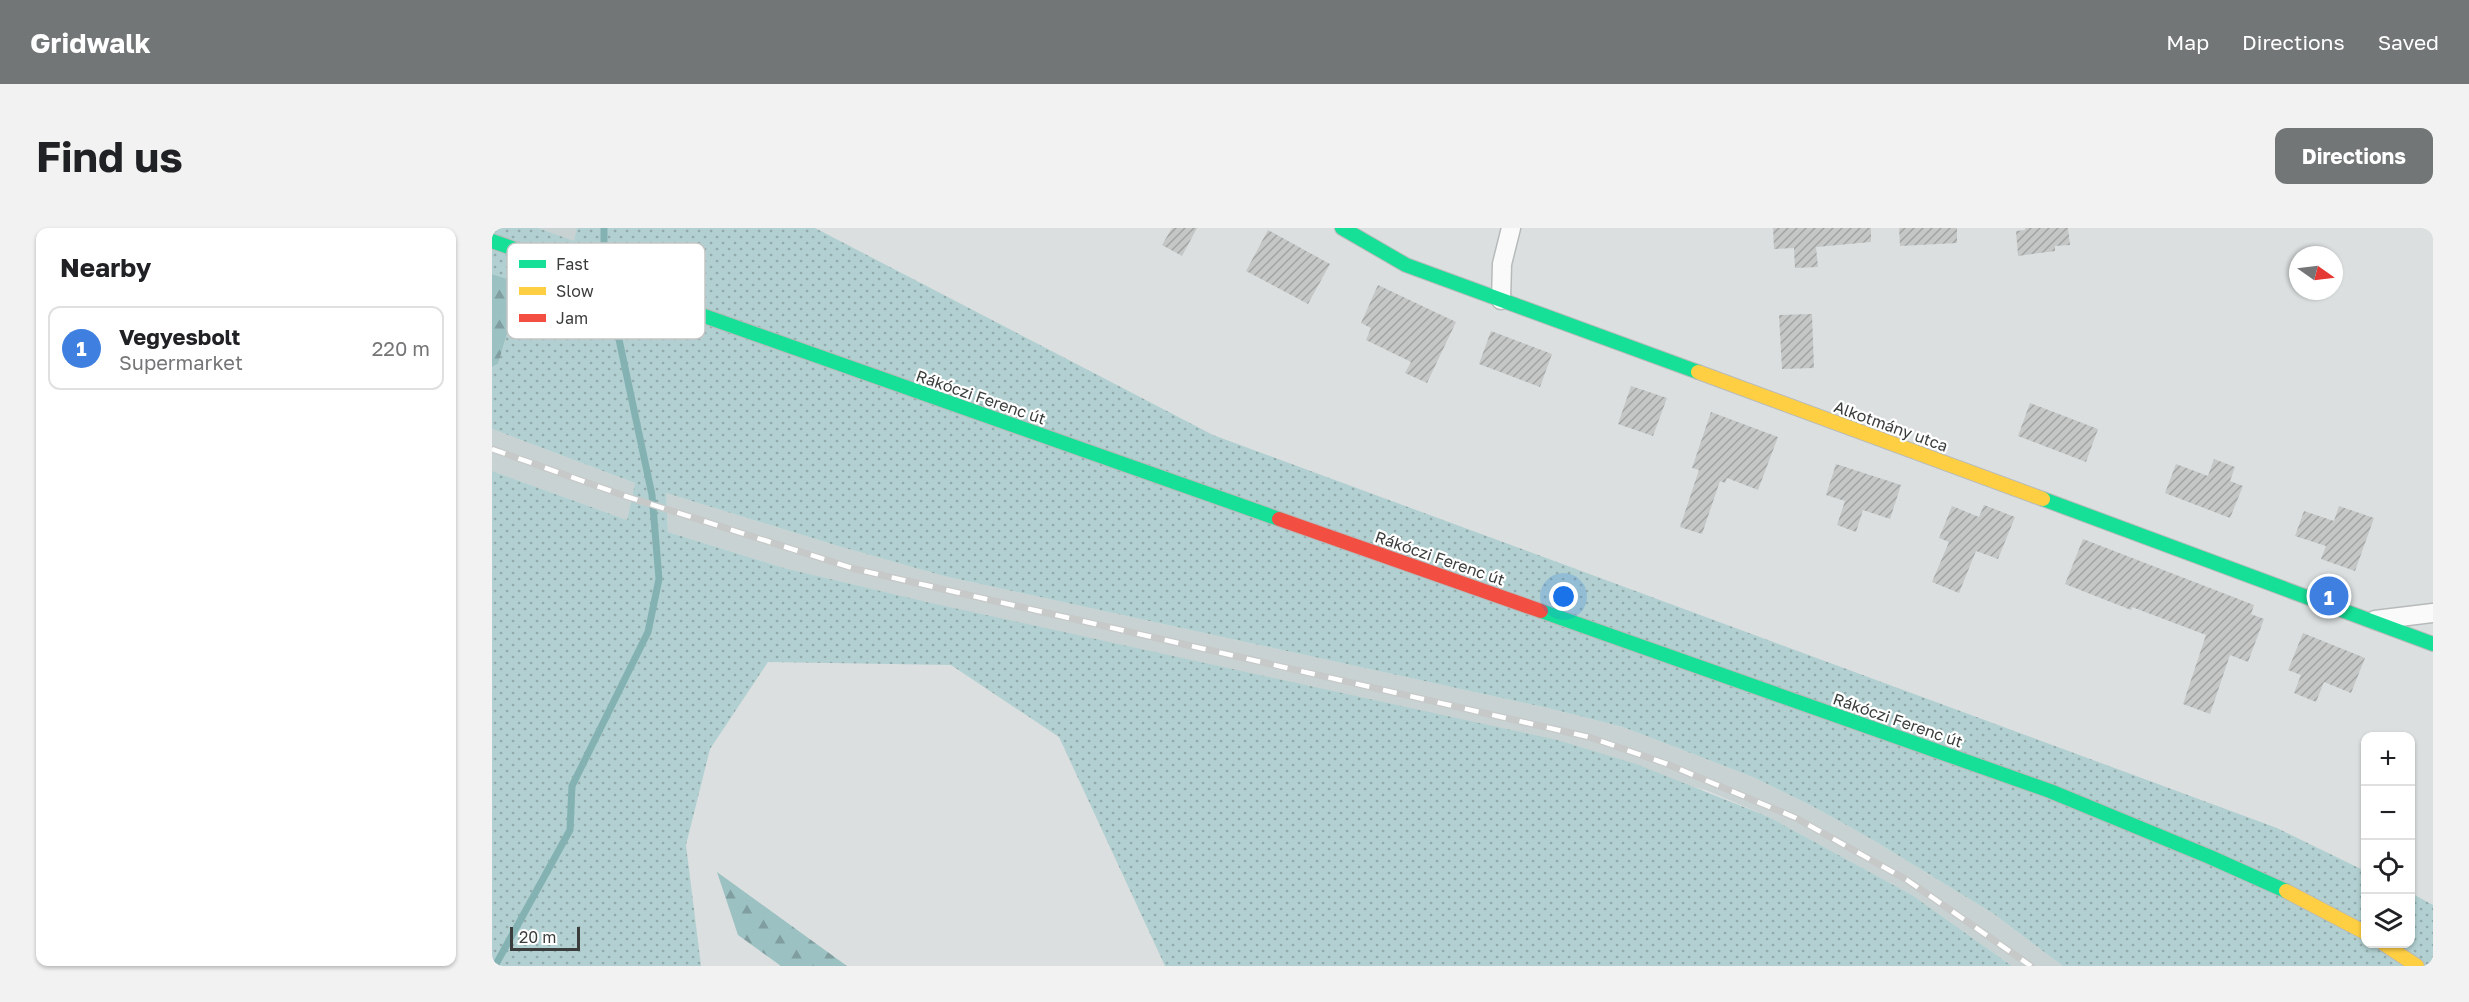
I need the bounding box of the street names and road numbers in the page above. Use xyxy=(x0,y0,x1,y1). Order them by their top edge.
street label: Rákóczi Ferenc út xyxy=(914,365,1048,429)
street label: Alkotmány utca xyxy=(1831,396,1951,456)
street label: Rákóczi Ferenc út xyxy=(1373,526,1507,590)
street label: Rákóczi Ferenc út xyxy=(1831,688,1965,752)

